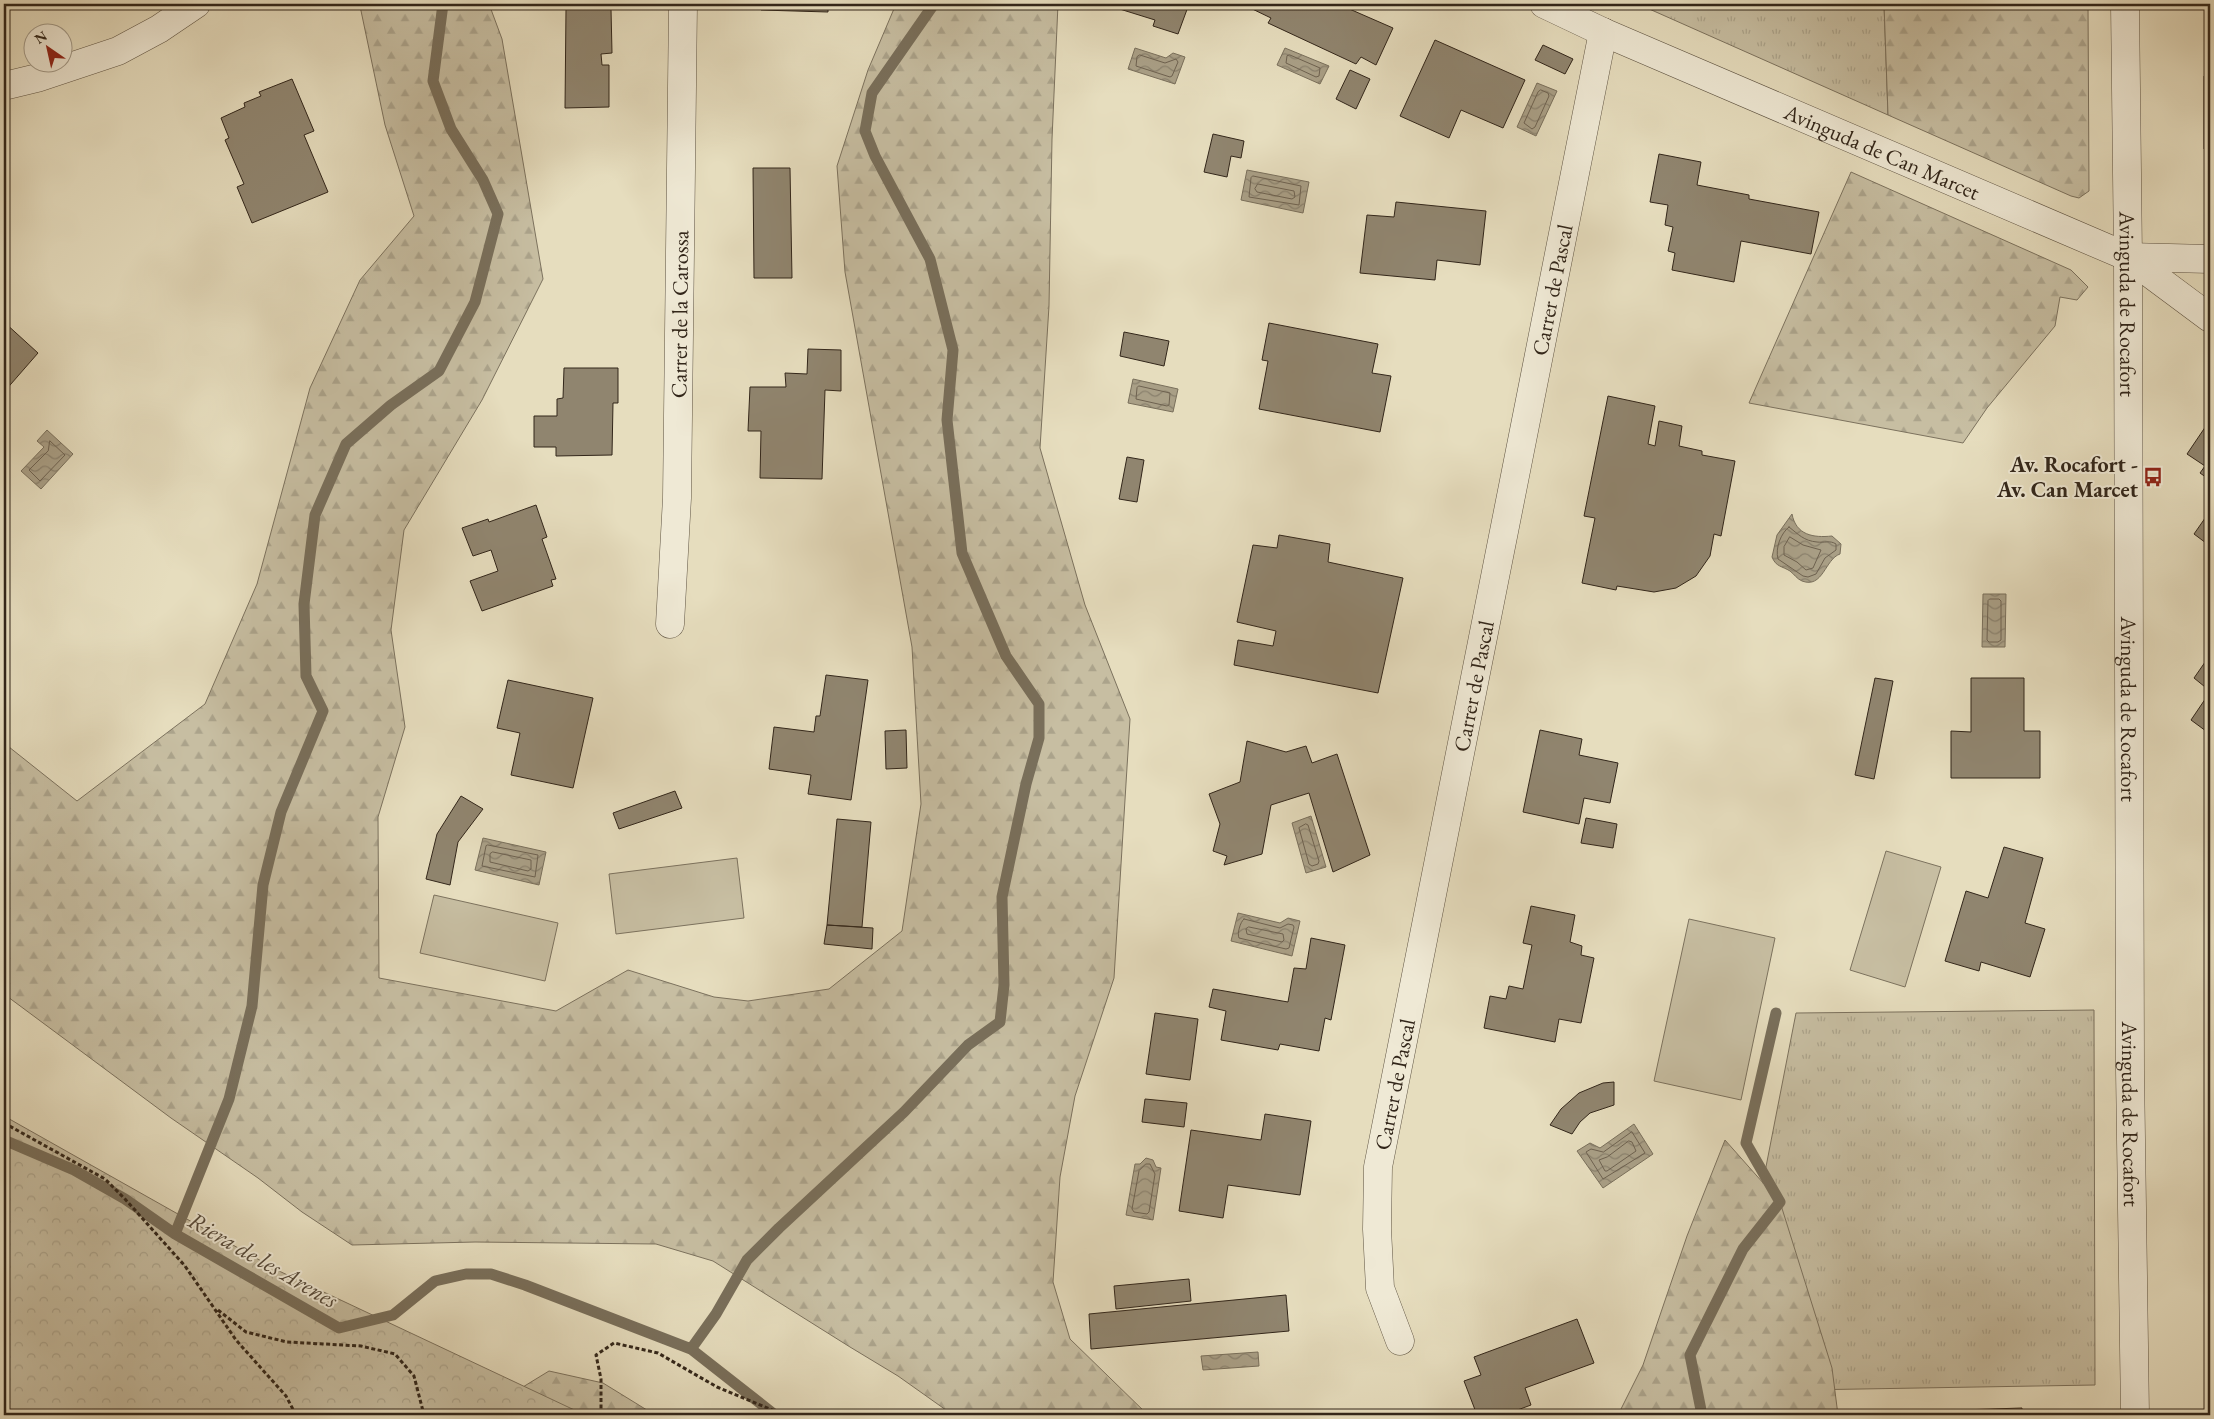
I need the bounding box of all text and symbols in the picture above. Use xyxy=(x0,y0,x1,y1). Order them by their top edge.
north arrow xyxy=(22,22,72,72)
text: N xyxy=(31,26,51,48)
street label: Avinguda de Can Marcet xyxy=(1779,97,1984,207)
street label: Avinguda de Rocafort xyxy=(2112,210,2142,397)
street label: Carrer de Pascal xyxy=(1525,222,1580,358)
street label: Carrer de la Carossa xyxy=(664,230,695,398)
place label: Av. Rocafort - Av. Can Marcet xyxy=(1996,450,2139,504)
bus stop icon: Av. Rocafort - Av. Can Marcet xyxy=(2142,466,2164,488)
street label: Avinguda de Rocafort xyxy=(2114,615,2143,802)
street label: Carrer de Pascal xyxy=(1447,618,1501,754)
street label: Carrer de Pascal xyxy=(1368,1016,1422,1153)
street label: Avinguda de Rocafort xyxy=(2115,1020,2146,1207)
water label: Riera de les Arenes xyxy=(183,1204,344,1315)

